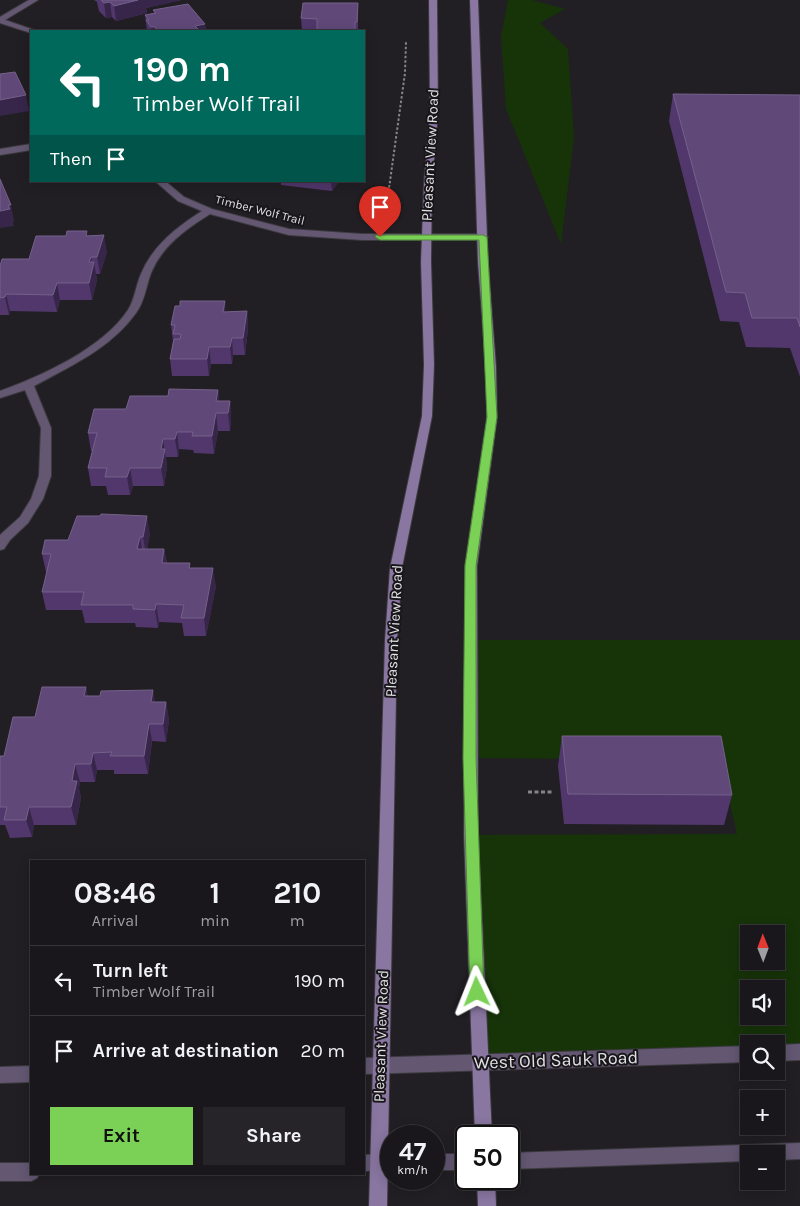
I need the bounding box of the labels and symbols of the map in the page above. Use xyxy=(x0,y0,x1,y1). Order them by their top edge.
street label: Pleasant View Road xyxy=(418,88,442,222)
pin xyxy=(359,186,401,237)
street label: Timber Wolf Trail xyxy=(214,192,306,228)
street label: Pleasant View Road xyxy=(382,564,406,698)
north arrow xyxy=(740,925,785,970)
position arrow xyxy=(450,965,502,1017)
street label: Pleasant View Road xyxy=(370,970,392,1102)
street label: West Old Sauk Road xyxy=(473,1046,639,1074)
speed limit sign: 50 xyxy=(455,1125,520,1190)

